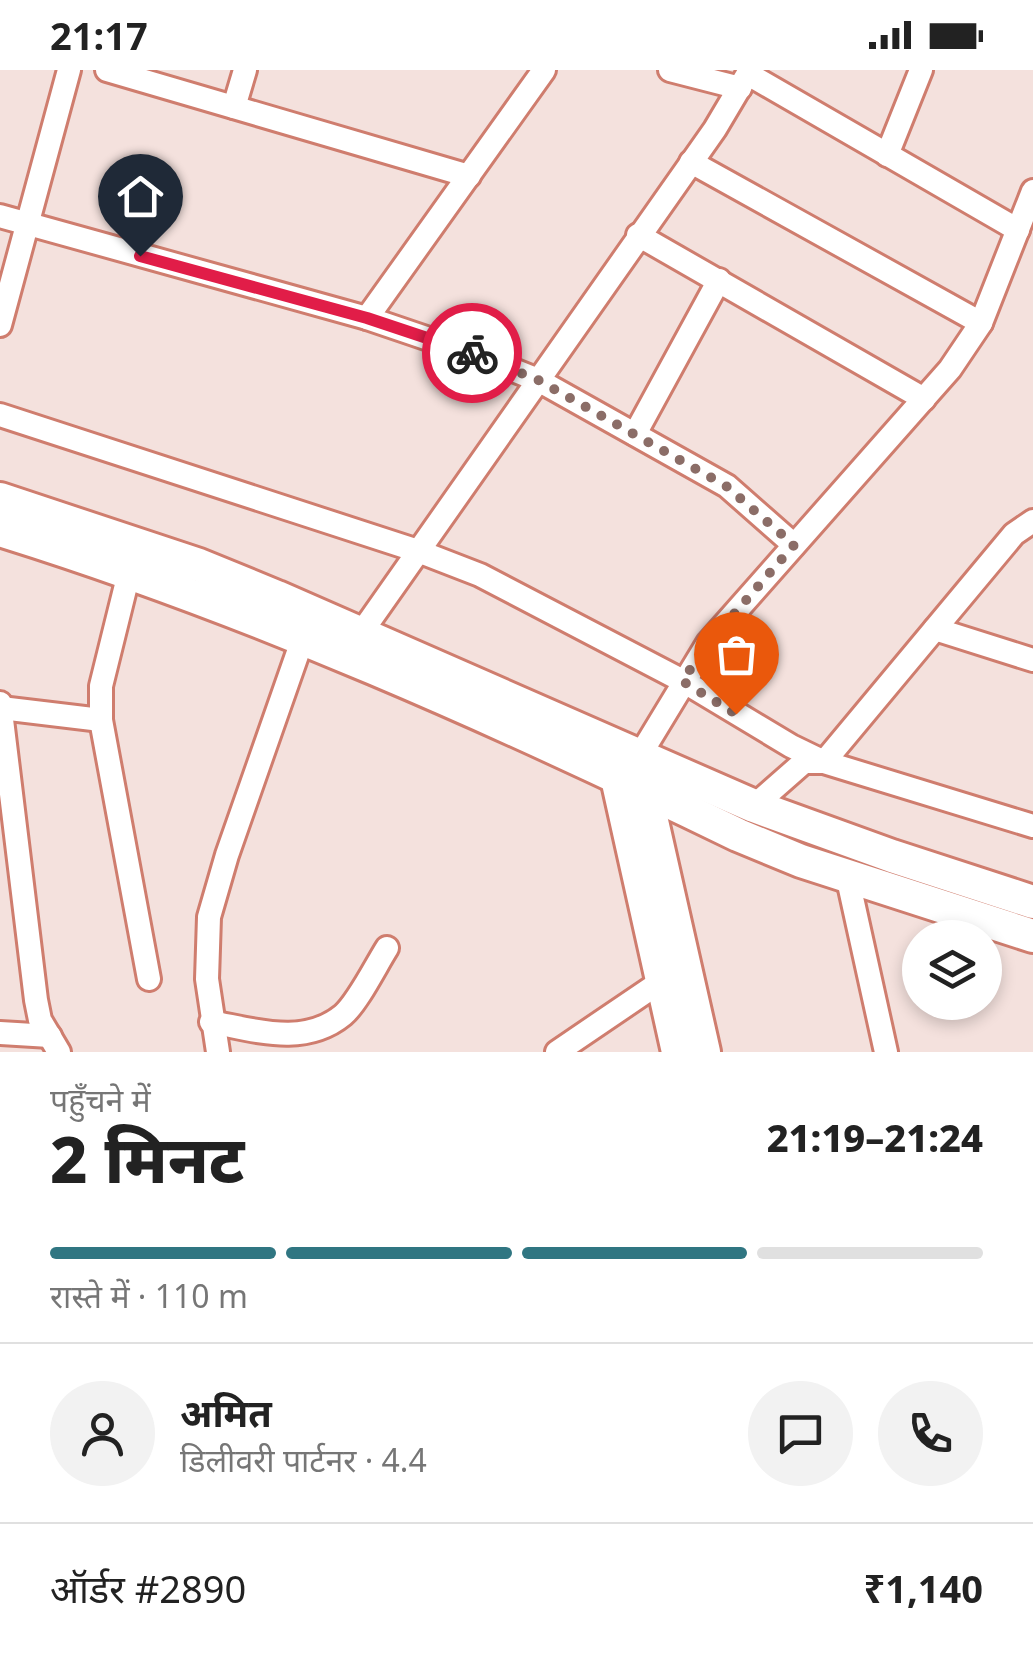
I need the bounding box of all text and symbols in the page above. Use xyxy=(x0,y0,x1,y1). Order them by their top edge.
text: 21:17 xyxy=(50,9,148,61)
pin xyxy=(98,154,183,257)
icon: home xyxy=(113,169,168,224)
courier xyxy=(422,303,522,403)
icon: bike xyxy=(445,326,500,381)
pin xyxy=(694,612,779,715)
icon: bag xyxy=(709,627,764,682)
map controls xyxy=(902,920,1002,1020)
button: layers xyxy=(902,920,1002,1020)
text: पहुँचने में xyxy=(50,1078,151,1121)
text: 21:19–21:24 xyxy=(767,1111,983,1163)
text: 2 मिनट xyxy=(50,1114,244,1202)
text: रास्ते में · 110 m xyxy=(50,1274,248,1317)
button: person xyxy=(50,1381,155,1486)
button: chat xyxy=(748,1381,853,1486)
button: phone xyxy=(878,1381,983,1486)
text: अमित xyxy=(180,1386,272,1438)
text: डिलीवरी पार्टनर · 4.4 xyxy=(180,1438,427,1481)
text: ऑर्डर #2890 xyxy=(50,1562,246,1614)
text: ₹1,140 xyxy=(863,1562,983,1614)

